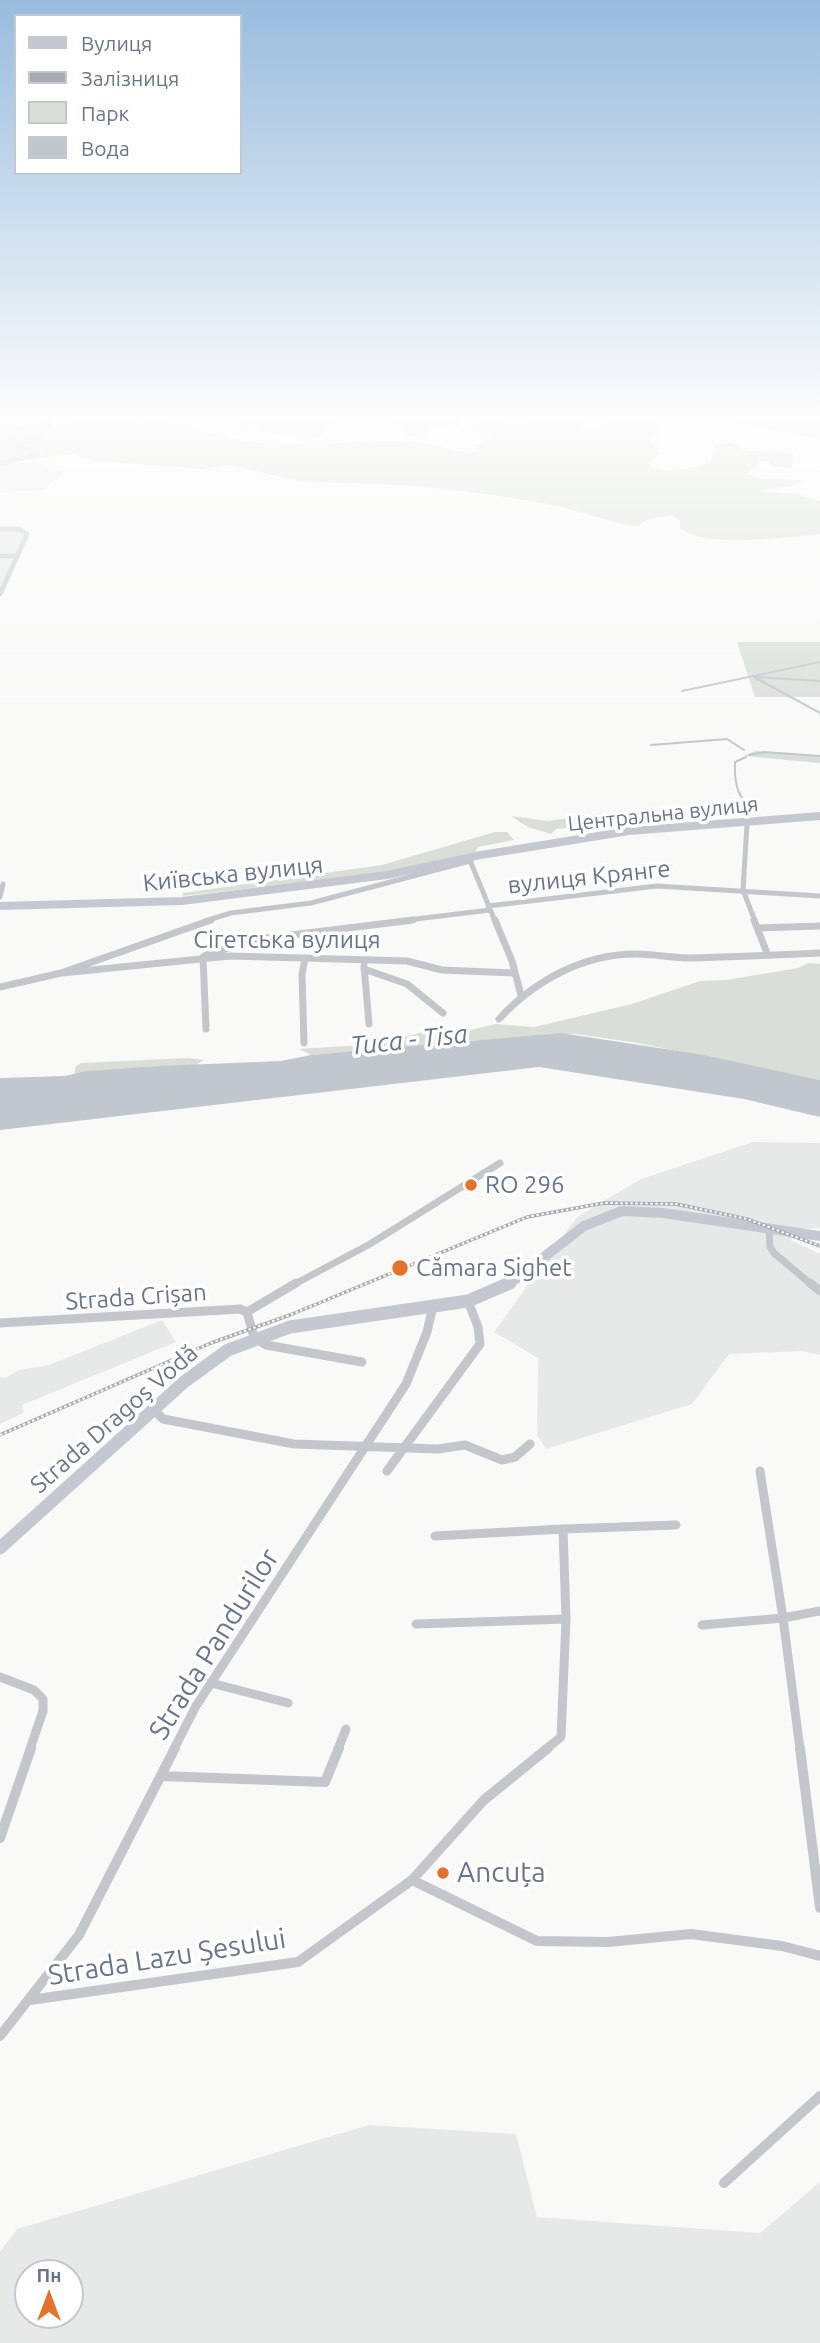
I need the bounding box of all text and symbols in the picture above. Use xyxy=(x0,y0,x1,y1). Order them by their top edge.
legend xyxy=(14,14,242,175)
text: Вулиця xyxy=(81,31,152,55)
text: Залізниця xyxy=(81,66,179,90)
text: Парк xyxy=(81,101,129,125)
text: Вода xyxy=(81,136,130,160)
street label: Центральна вулиця xyxy=(566,791,760,837)
street label: Київська вулиця xyxy=(141,850,325,898)
street label: вулиця Крянге xyxy=(506,854,672,900)
street label: Сігетська вулиця xyxy=(193,926,381,954)
water label: Тиса - Tisa xyxy=(349,1018,469,1062)
place label: RO 296 xyxy=(485,1171,565,1199)
marker: RO 296 xyxy=(463,1177,479,1193)
place label: Cămara Sighet xyxy=(416,1254,572,1282)
marker: Cămara Sighet xyxy=(390,1258,410,1278)
street label: Strada Crișan xyxy=(64,1278,208,1316)
street label: Strada Dragoș Vodă xyxy=(24,1339,204,1499)
street label: Strada Pandurilor xyxy=(142,1542,286,1746)
place label: Ancuța xyxy=(457,1856,546,1890)
marker: Ancuța xyxy=(435,1865,451,1881)
street label: Strada Lazu Șesului xyxy=(46,1922,288,1992)
north arrow xyxy=(14,2259,84,2329)
text: Пн xyxy=(37,2264,61,2286)

